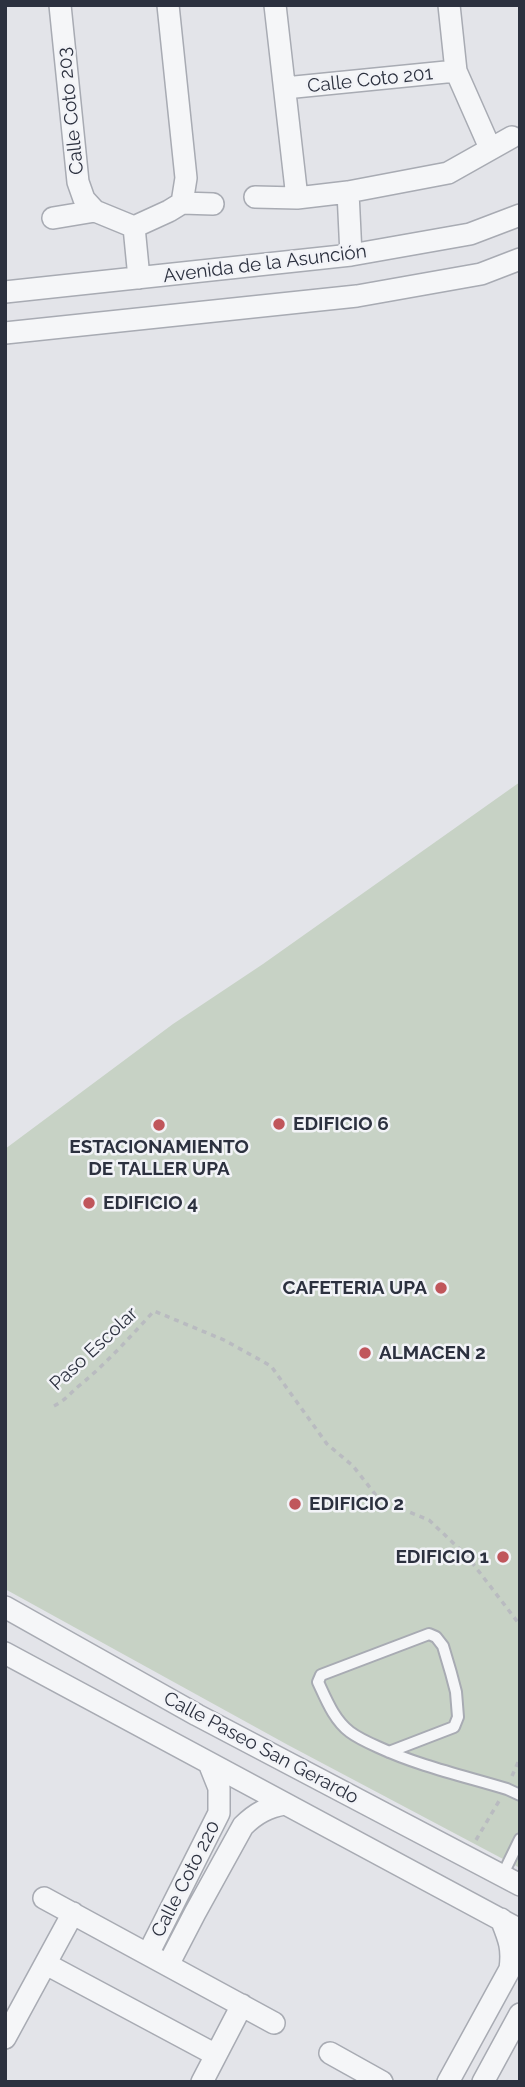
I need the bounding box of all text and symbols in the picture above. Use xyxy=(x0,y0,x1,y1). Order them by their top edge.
street label: Calle Coto 203 xyxy=(53,46,89,176)
street label: Calle Coto 201 xyxy=(306,62,434,98)
street label: Avenida de la Asunción xyxy=(162,240,368,288)
place label: EDIFICIO 6 xyxy=(293,1113,389,1135)
marker: EDIFICIO 6 xyxy=(271,1116,287,1132)
marker: ESTACIONAMIENTO DE TALLER UPA xyxy=(151,1117,167,1133)
place label: ESTACIONAMIENTO DE TALLER UPA xyxy=(69,1136,249,1180)
place label: EDIFICIO 4 xyxy=(103,1192,198,1214)
marker: EDIFICIO 4 xyxy=(81,1195,97,1211)
place label: CAFETERIA UPA xyxy=(283,1277,427,1299)
marker: CAFETERIA UPA xyxy=(433,1280,449,1296)
street label: Paso Escolar xyxy=(45,1302,143,1396)
place label: ALMACEN 2 xyxy=(379,1342,486,1364)
marker: ALMACEN 2 xyxy=(357,1345,373,1361)
place label: EDIFICIO 2 xyxy=(309,1493,404,1515)
marker: EDIFICIO 2 xyxy=(287,1496,303,1512)
place label: EDIFICIO 1 xyxy=(395,1546,489,1568)
marker: EDIFICIO 1 xyxy=(495,1549,511,1565)
street label: Calle Paseo San Gerardo xyxy=(160,1687,362,1809)
street label: Calle Coto 220 xyxy=(147,1817,225,1941)

